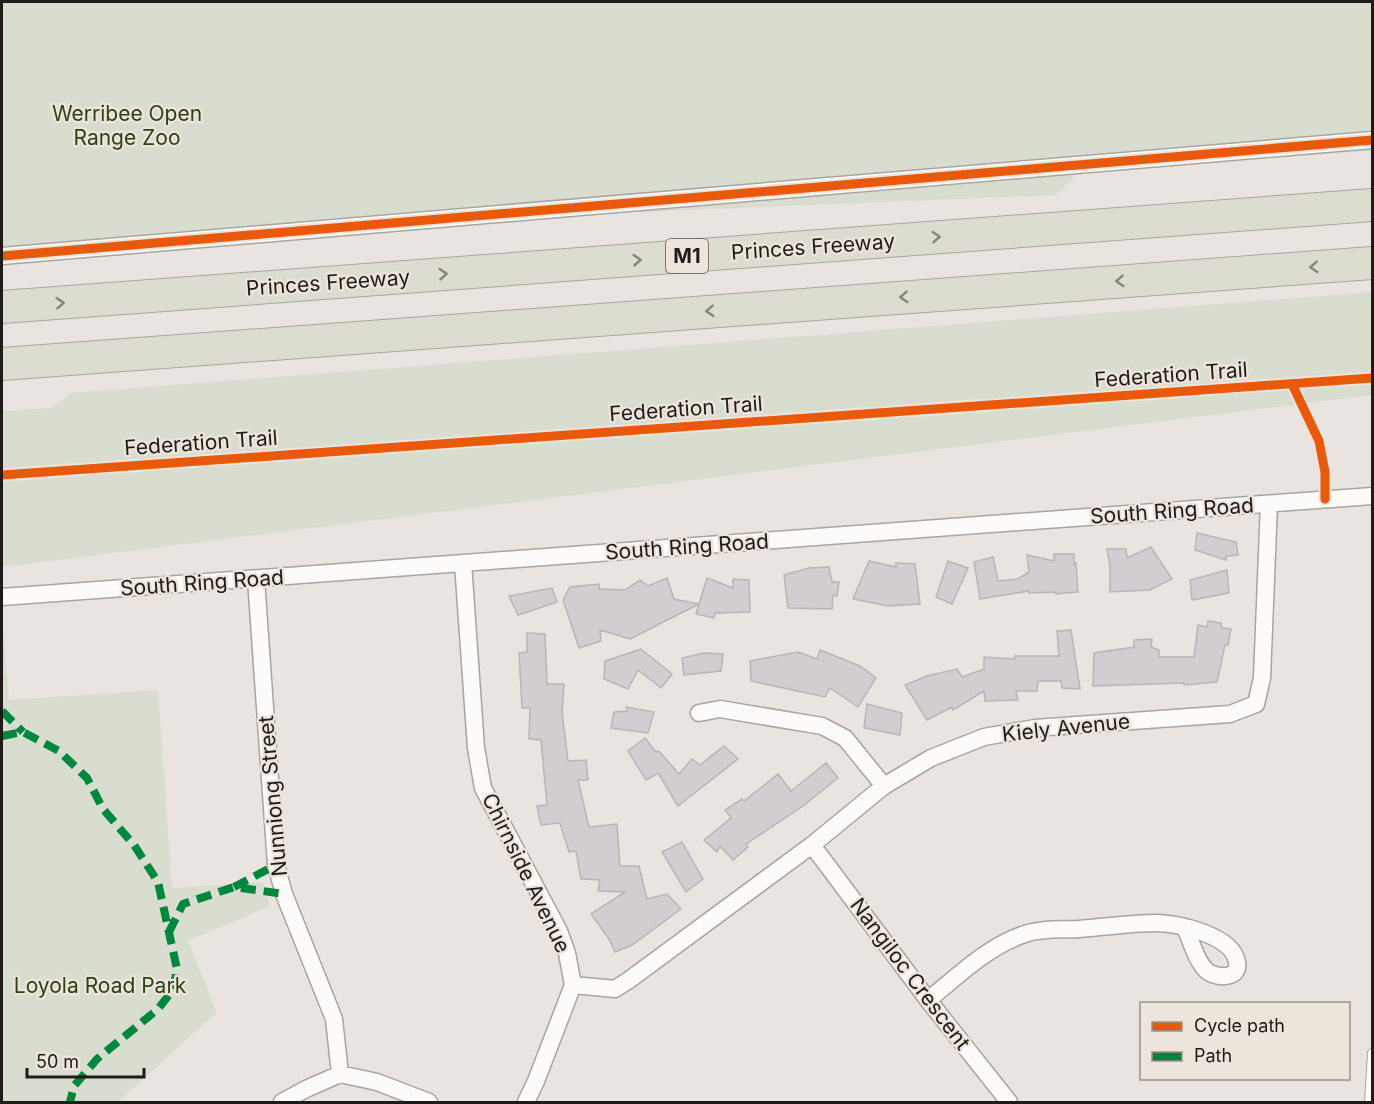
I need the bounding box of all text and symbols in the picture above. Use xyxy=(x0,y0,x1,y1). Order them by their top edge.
park label: Werribee Open Range Zoo xyxy=(52,101,202,150)
street label: Princes Freeway xyxy=(730,228,896,265)
one-way arrow xyxy=(932,231,941,244)
road number: M1 xyxy=(666,239,708,273)
one-way arrow xyxy=(633,253,642,266)
one-way arrow xyxy=(1310,260,1319,273)
street label: Princes Freeway xyxy=(245,264,411,301)
one-way arrow xyxy=(438,268,447,281)
one-way arrow xyxy=(1115,275,1124,288)
one-way arrow xyxy=(900,290,909,303)
one-way arrow xyxy=(55,297,64,310)
one-way arrow xyxy=(705,305,714,318)
street label: Federation Trail xyxy=(1093,357,1249,392)
street label: Federation Trail xyxy=(608,391,764,426)
street label: Federation Trail xyxy=(123,425,279,460)
street label: South Ring Road xyxy=(1089,492,1255,529)
street label: South Ring Road xyxy=(604,528,770,565)
street label: South Ring Road xyxy=(119,564,285,601)
street label: Kiely Avenue xyxy=(1001,708,1131,747)
street label: Nunniong Street xyxy=(253,715,292,877)
street label: Chirnside Avenue xyxy=(477,789,576,957)
street label: Nangiloc Crescent xyxy=(845,893,976,1055)
park label: Loyola Road Park xyxy=(14,973,187,998)
legend xyxy=(1140,1002,1350,1080)
text: Cycle path xyxy=(1194,1015,1285,1036)
scale bar xyxy=(27,1041,144,1079)
text: Path xyxy=(1194,1045,1232,1066)
text: 50 m xyxy=(36,1051,79,1072)

